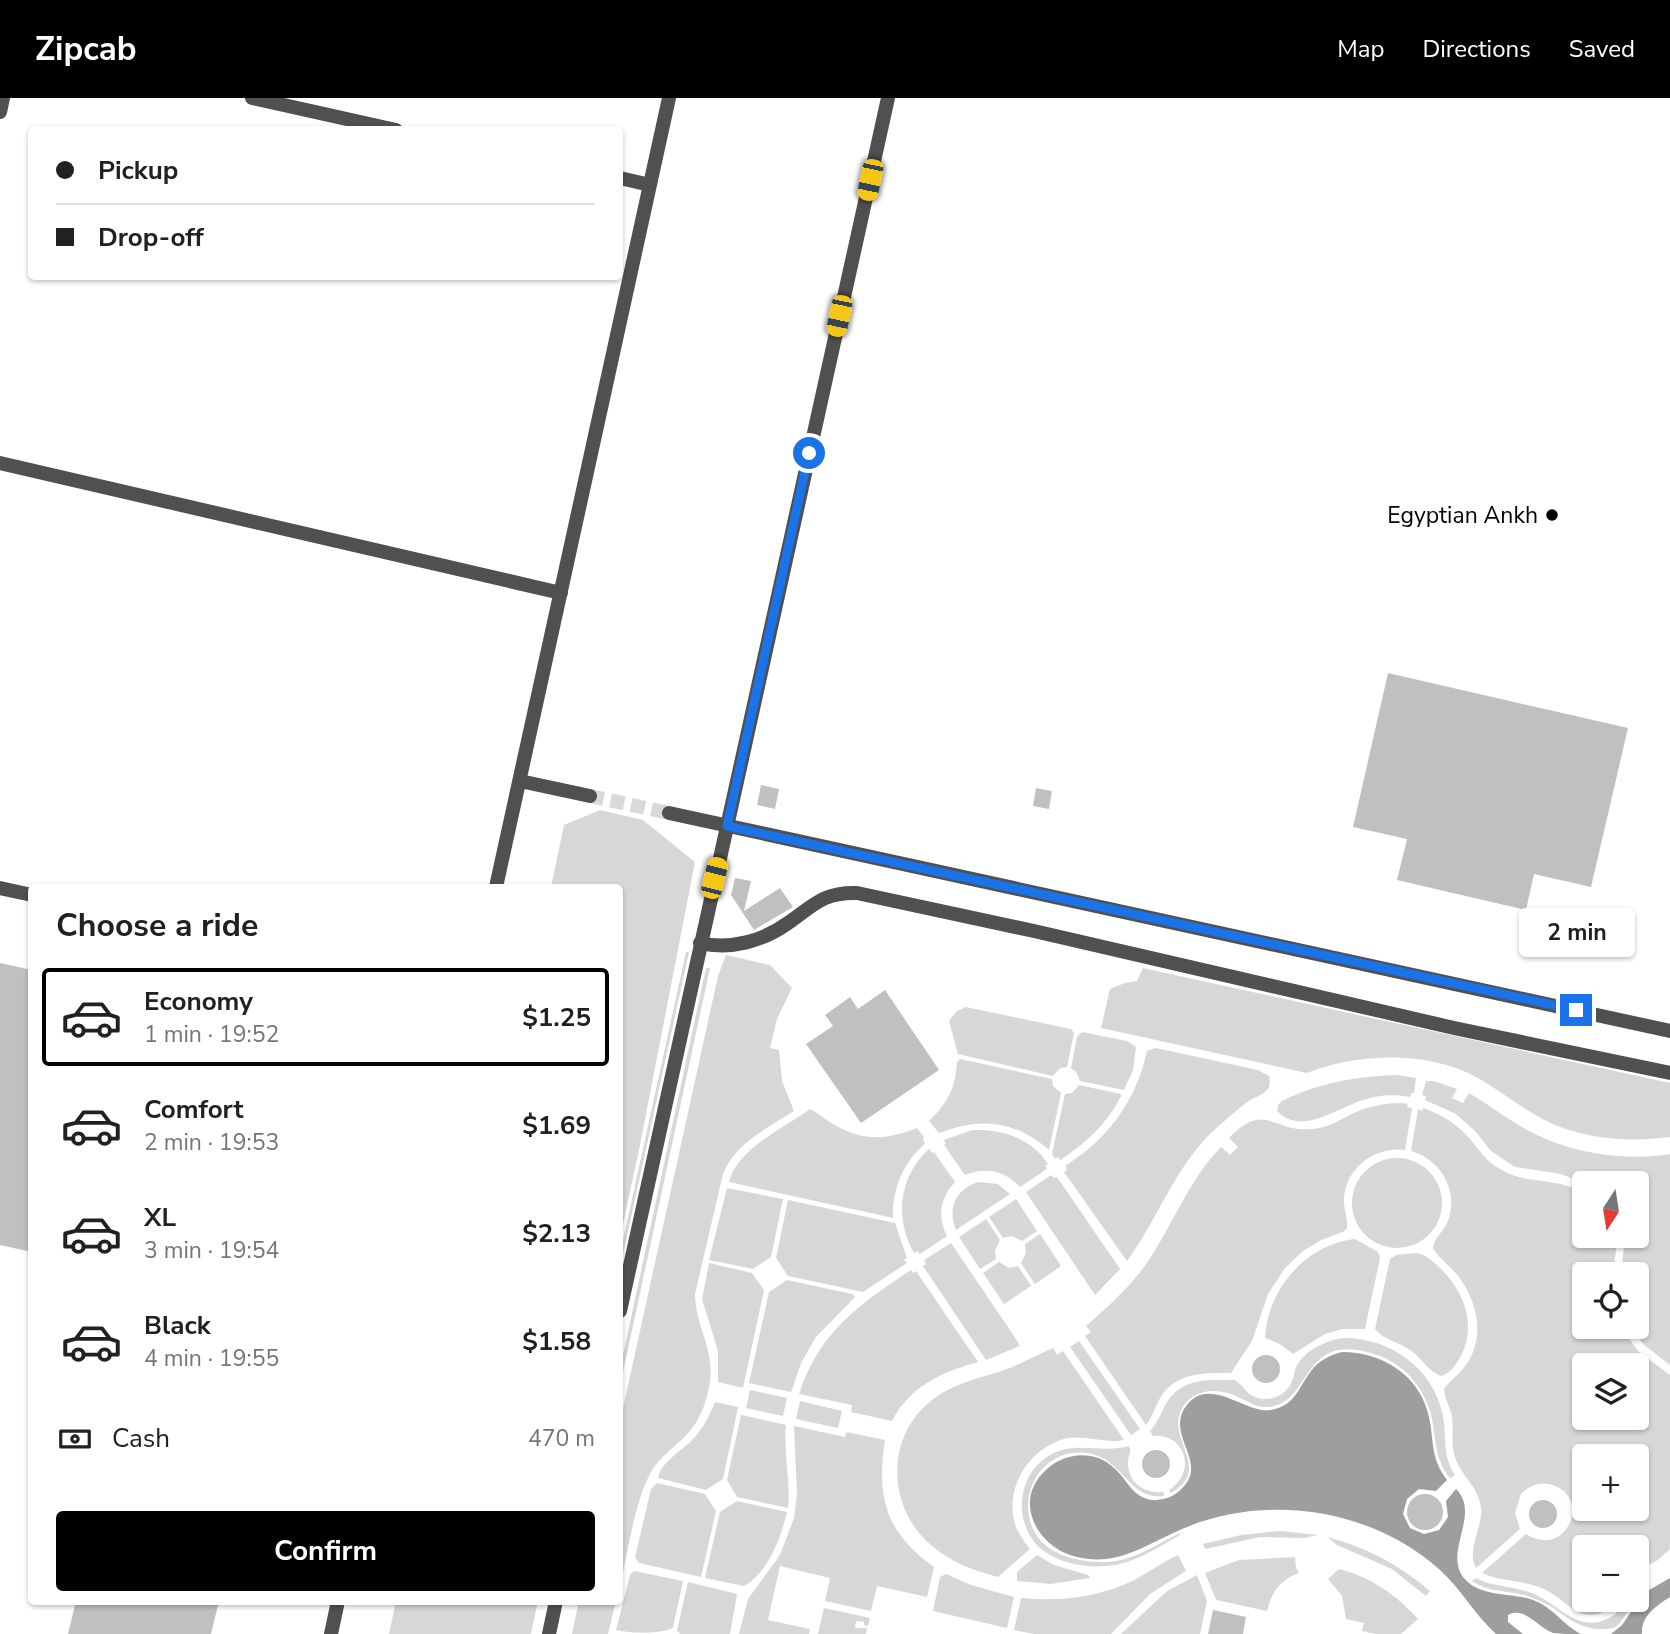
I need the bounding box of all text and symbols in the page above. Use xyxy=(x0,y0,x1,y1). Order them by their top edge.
text: Zipcab xyxy=(35,27,137,72)
text: Map xyxy=(1337,33,1384,65)
text: Directions xyxy=(1422,33,1531,65)
text: Saved xyxy=(1569,33,1635,65)
text: Pickup xyxy=(98,153,178,188)
car xyxy=(856,157,885,203)
text: Drop-off xyxy=(98,220,204,255)
car xyxy=(825,293,854,339)
route start xyxy=(793,437,825,469)
place label: Egyptian Ankh xyxy=(1387,500,1538,531)
marker: Egyptian Ankh xyxy=(1544,507,1560,523)
car xyxy=(699,855,730,901)
text: Choose a ride xyxy=(56,904,258,947)
callout: 2 min xyxy=(1518,908,1634,958)
text: 2 min xyxy=(1547,917,1607,948)
text: Economy xyxy=(144,984,253,1019)
icon: car xyxy=(60,986,123,1049)
route end xyxy=(1560,994,1592,1026)
text: $1.25 xyxy=(522,1000,591,1035)
text: 1 min · 19:52 xyxy=(144,1019,279,1050)
text: Comfort xyxy=(144,1092,244,1127)
icon: car xyxy=(60,1094,123,1157)
text: $1.69 xyxy=(522,1108,591,1143)
text: 2 min · 19:53 xyxy=(144,1127,279,1158)
north arrow xyxy=(1572,1171,1648,1248)
map controls xyxy=(1572,1171,1649,1612)
text: XL xyxy=(144,1200,176,1235)
icon: car xyxy=(60,1202,123,1265)
text: $2.13 xyxy=(522,1216,591,1251)
text: 3 min · 19:54 xyxy=(144,1235,279,1266)
button: locate xyxy=(1572,1262,1649,1339)
text: Black xyxy=(144,1308,211,1343)
icon: car xyxy=(60,1310,123,1373)
text: $1.58 xyxy=(522,1324,591,1359)
text: 4 min · 19:55 xyxy=(144,1343,279,1374)
button: layers xyxy=(1572,1353,1649,1430)
icon: cash xyxy=(56,1420,94,1458)
text: Cash xyxy=(112,1421,170,1456)
text: 470 m xyxy=(528,1423,595,1454)
button: + xyxy=(1572,1444,1649,1521)
button: Confirm xyxy=(56,1511,595,1591)
button: − xyxy=(1572,1535,1649,1612)

